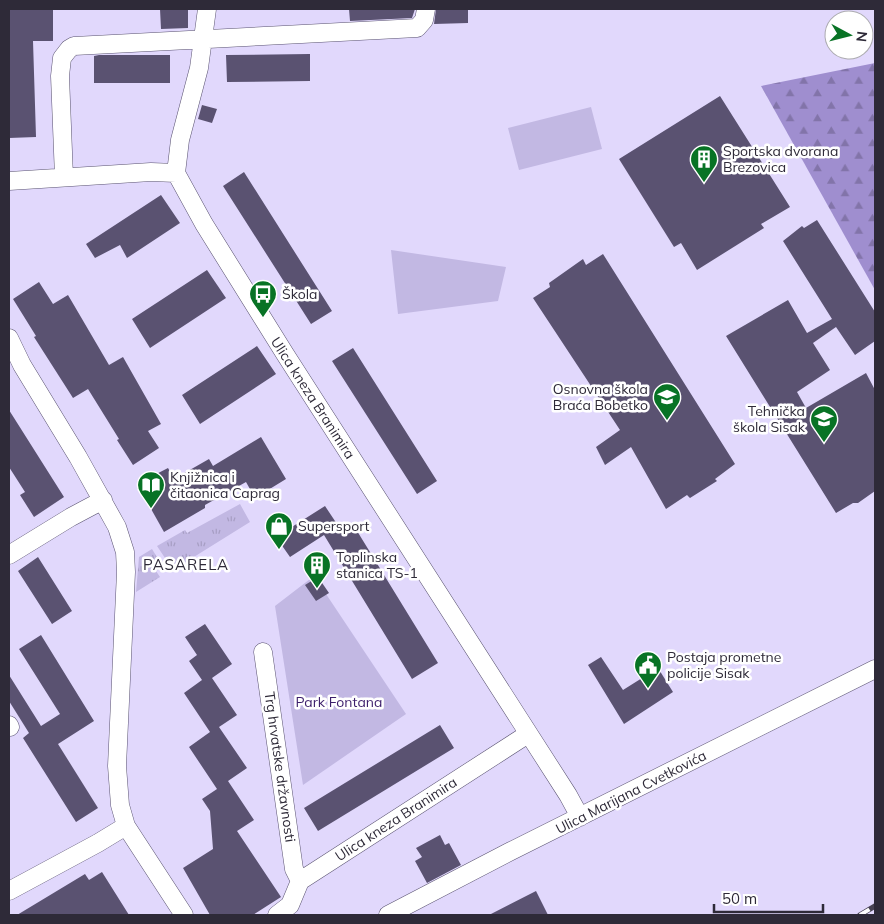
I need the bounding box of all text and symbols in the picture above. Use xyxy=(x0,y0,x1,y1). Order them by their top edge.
north arrow xyxy=(824,10,874,60)
text: N xyxy=(852,30,871,43)
place label: Sportska dvorana Brezovica xyxy=(723,142,838,176)
building icon: Sportska dvorana Brezovica xyxy=(689,144,719,183)
bus stop icon: Škola xyxy=(248,279,278,318)
place label: Škola xyxy=(282,285,317,303)
street label: Ulica kneza Branimira xyxy=(267,334,359,462)
place label: Osnovna škola Braća Bobetko xyxy=(553,380,648,414)
school or university icon: Osnovna škola Braća Bobetko xyxy=(652,382,682,421)
place label: Tehnička škola Sisak xyxy=(733,402,806,436)
school or university icon: Tehnička škola Sisak xyxy=(809,404,839,443)
place label: Knjižnica i čitaonica Caprag xyxy=(170,468,280,502)
library icon: Knjižnica i čitaonica Caprag xyxy=(136,470,166,509)
shop icon: Supersport xyxy=(264,511,294,550)
place label: Supersport xyxy=(298,517,370,535)
place label: Toplinska stanica TS-1 xyxy=(336,548,418,582)
building icon: Toplinska stanica TS-1 xyxy=(302,550,332,589)
district label: PASARELA xyxy=(143,555,229,574)
place label: Postaja prometne policije Sisak xyxy=(667,648,781,682)
public building icon: Postaja prometne policije Sisak xyxy=(633,650,663,689)
street label: Trg hrvatske državnosti xyxy=(261,691,299,843)
park label: Park Fontana xyxy=(296,693,382,711)
street label: Ulica Marijana Cvetkovića xyxy=(553,746,709,838)
street label: Ulica kneza Branimira xyxy=(332,773,460,865)
scale bar xyxy=(714,882,823,914)
text: 50 m xyxy=(722,889,757,908)

